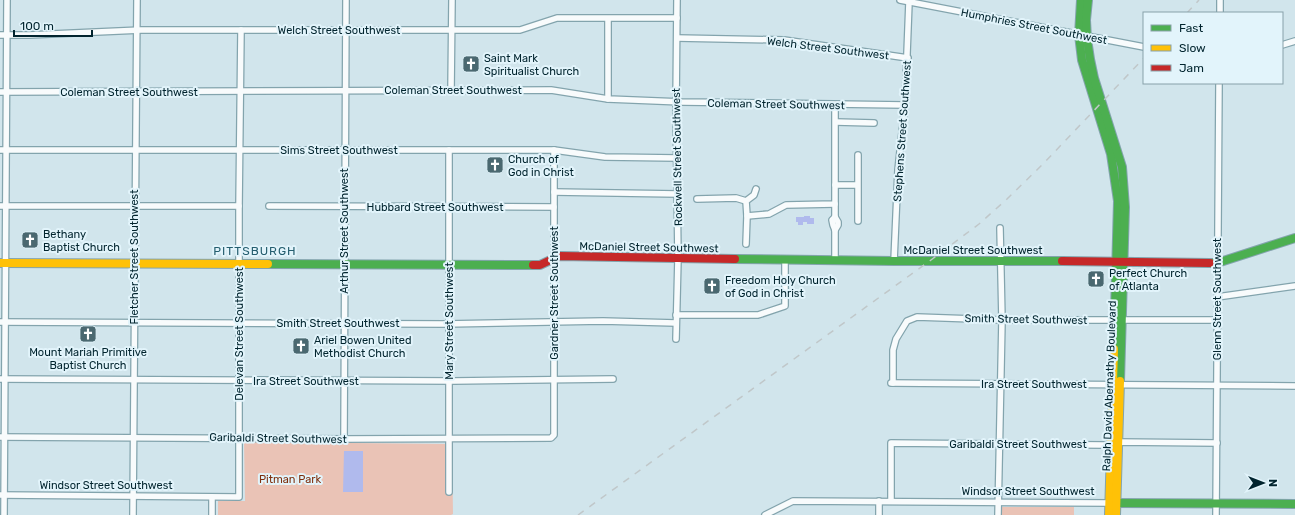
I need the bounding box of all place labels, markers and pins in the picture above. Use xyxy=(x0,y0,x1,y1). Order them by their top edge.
place label: Saint Mark Spiritualist Church xyxy=(484,52,579,78)
church icon: Saint Mark Spiritualist Church xyxy=(461,54,481,74)
place label: Church of God in Christ xyxy=(508,153,575,179)
church icon: Church of God in Christ xyxy=(485,155,505,175)
place label: Bethany Baptist Church xyxy=(43,228,120,254)
church icon: Bethany Baptist Church xyxy=(20,230,40,250)
place label: Perfect Church of Atlanta xyxy=(1109,267,1187,293)
church icon: Perfect Church of Atlanta xyxy=(1086,269,1106,289)
place label: Freedom Holy Church of God in Christ xyxy=(725,274,836,300)
church icon: Freedom Holy Church of God in Christ xyxy=(702,276,722,296)
church icon: Mount Mariah Primitive Baptist Church xyxy=(78,324,98,344)
place label: Ariel Bowen United Methodist Church xyxy=(314,334,412,360)
church icon: Ariel Bowen United Methodist Church xyxy=(291,336,311,356)
place label: Mount Mariah Primitive Baptist Church xyxy=(29,346,147,372)

